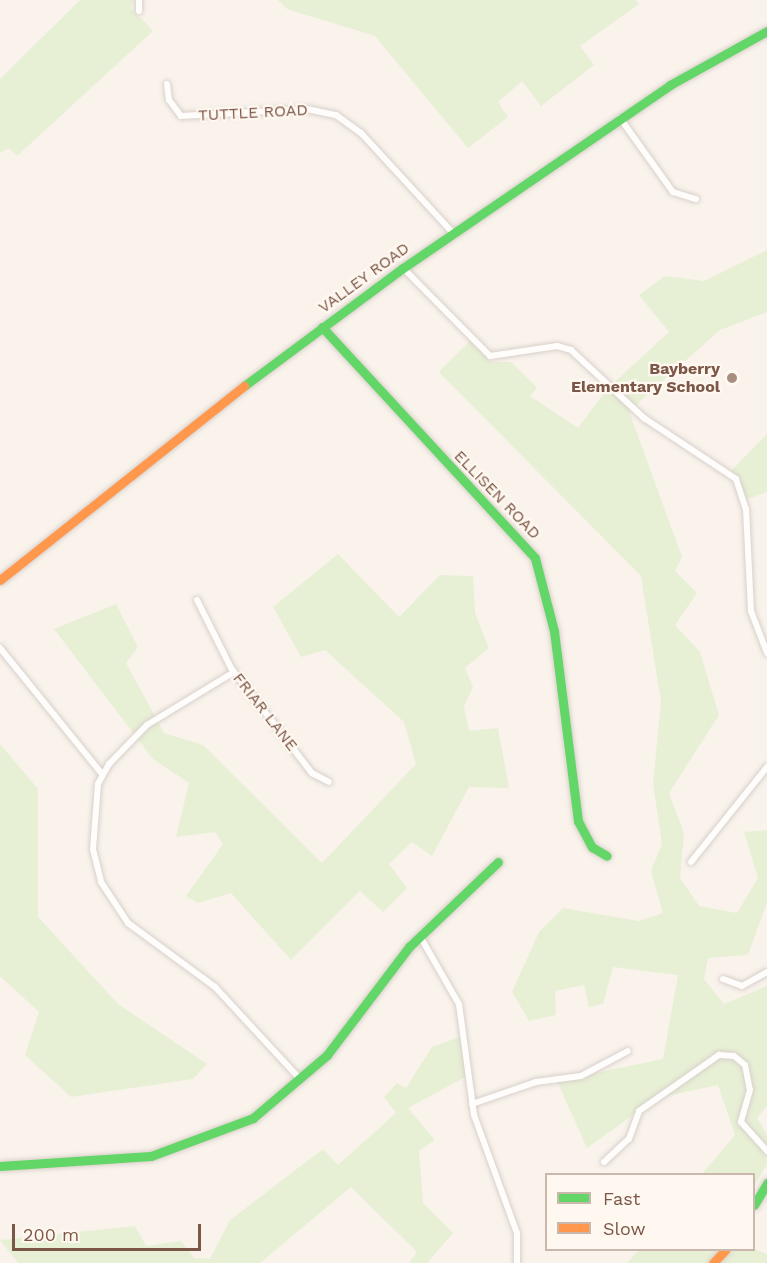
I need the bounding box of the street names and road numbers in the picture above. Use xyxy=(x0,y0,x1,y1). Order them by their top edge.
street label: TUTTLE ROAD xyxy=(198,101,308,125)
street label: VALLEY ROAD xyxy=(315,238,413,318)
street label: ELLISEN ROAD xyxy=(450,447,544,543)
street label: FRIAR LANE xyxy=(229,669,301,755)

